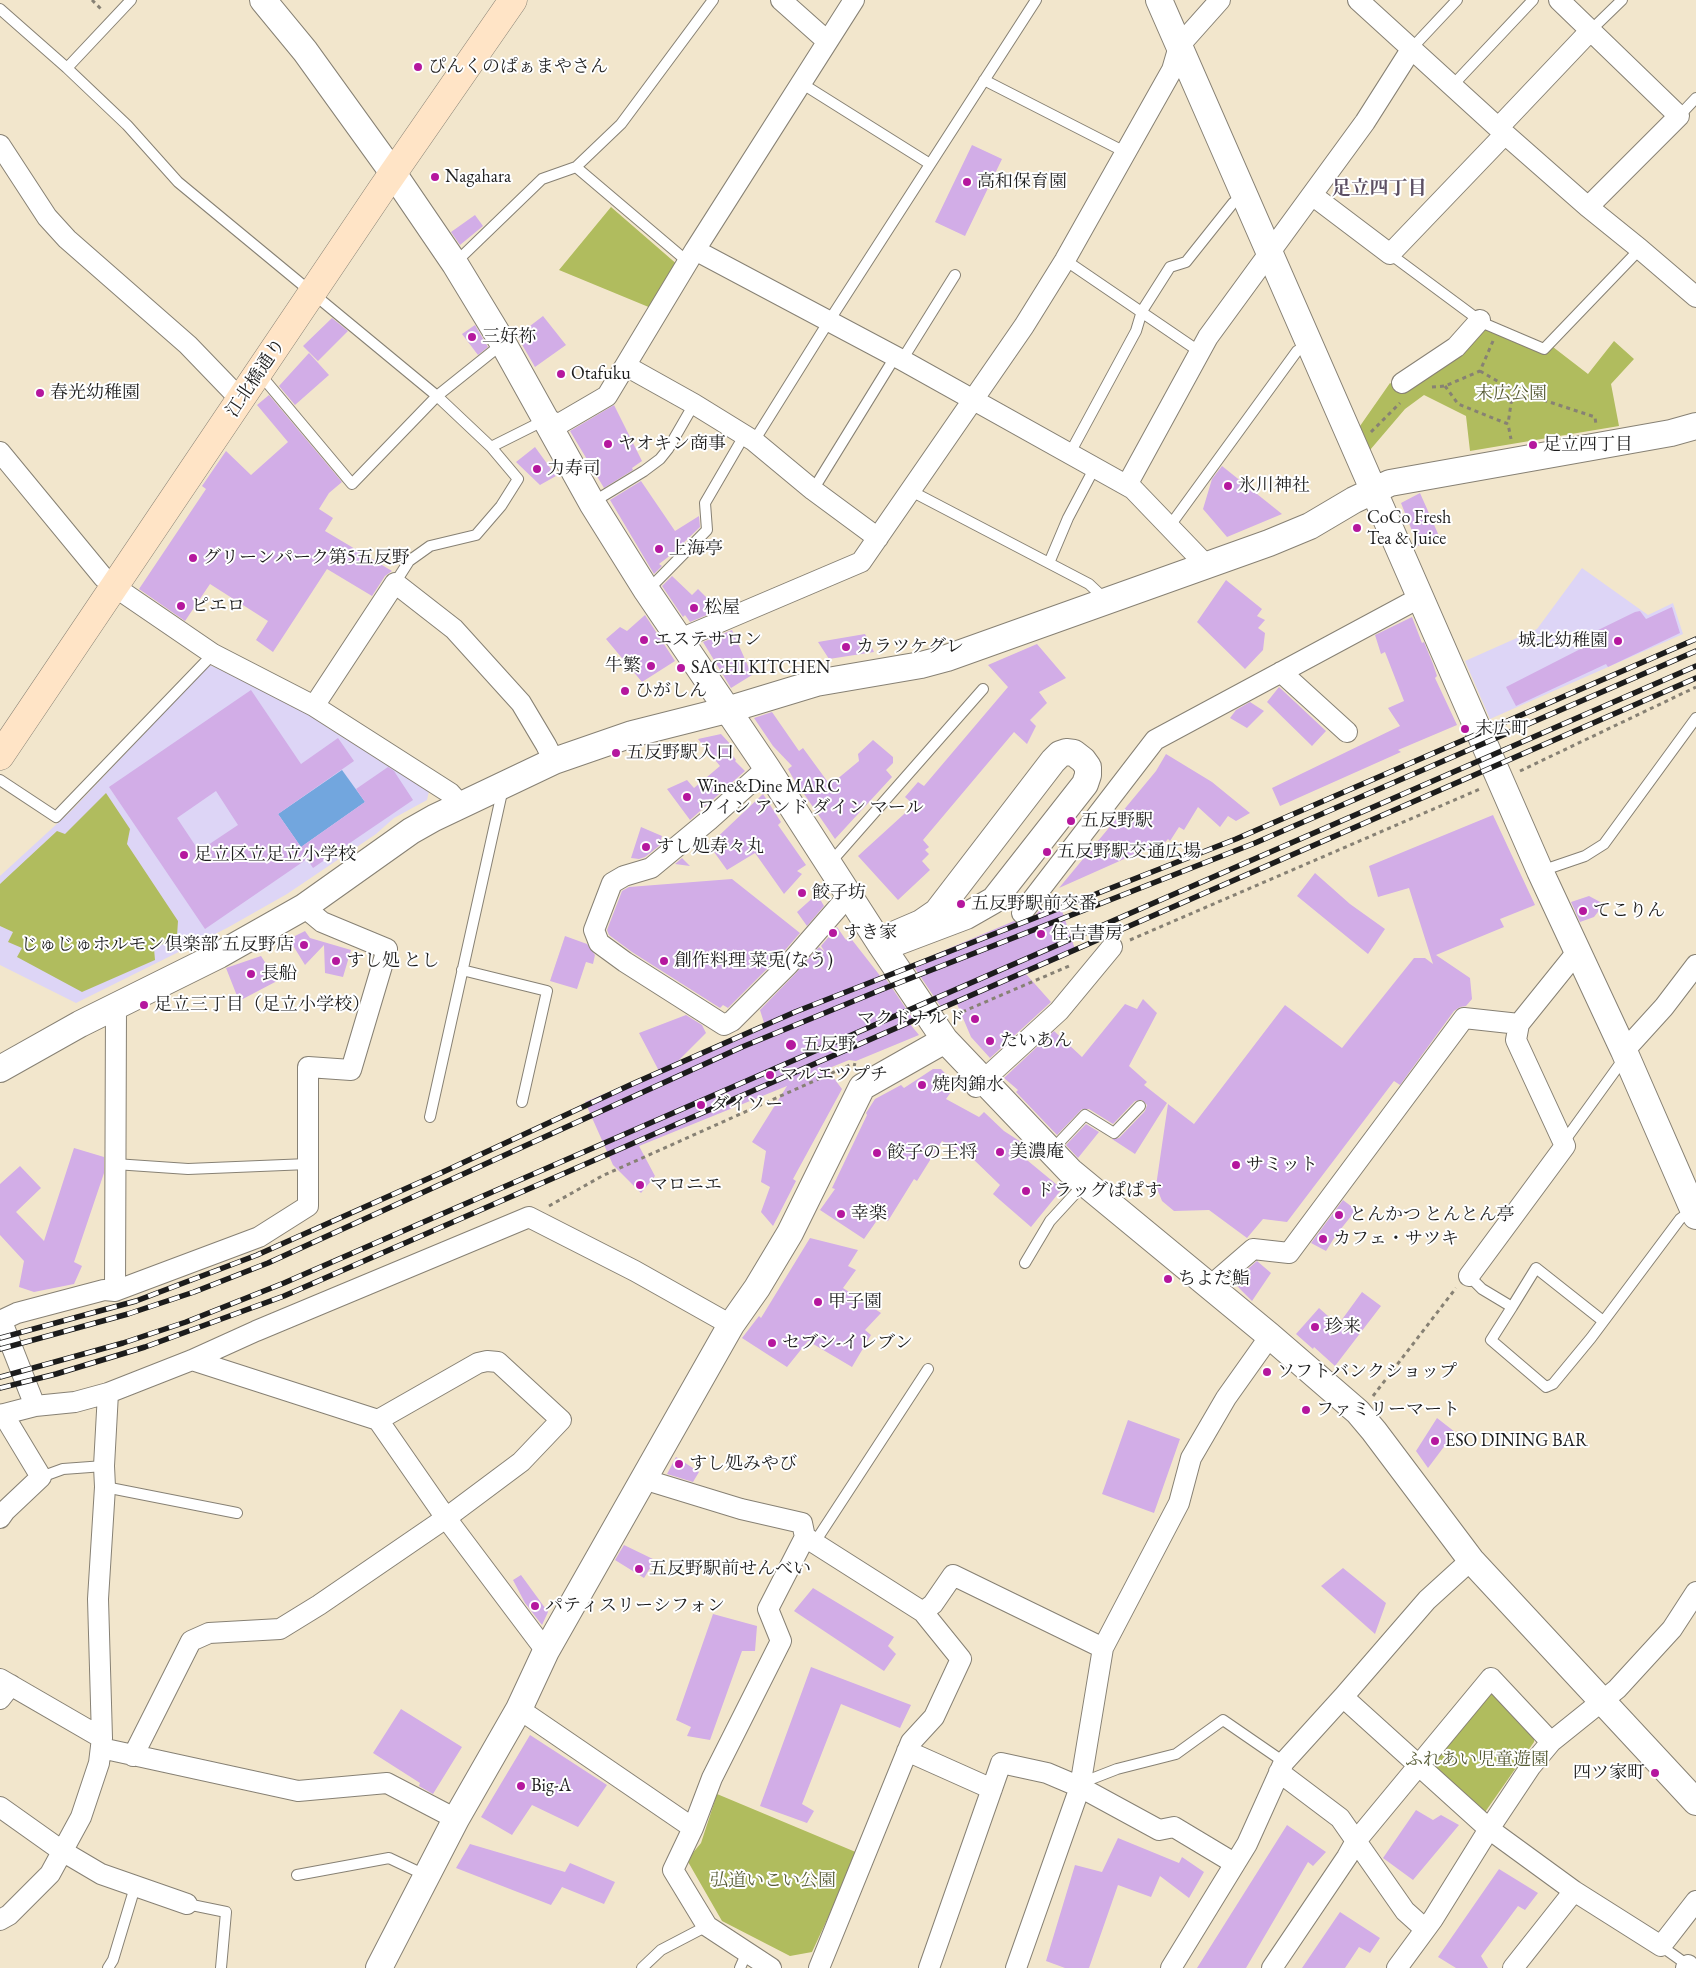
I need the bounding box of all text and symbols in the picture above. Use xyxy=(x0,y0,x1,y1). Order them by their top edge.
place label: ぴんくのぱぁまやさん xyxy=(428,56,608,78)
marker: ぴんくのぱぁまやさん xyxy=(412,61,424,73)
place label: Nagahara xyxy=(445,166,511,188)
marker: Nagahara xyxy=(429,171,441,183)
place label: 高和保育園 xyxy=(977,171,1067,193)
marker: 高和保育園 xyxy=(961,176,973,188)
district label: 足立四丁目 xyxy=(1332,178,1426,200)
place label: 三好祢 xyxy=(482,326,536,348)
marker: 三好祢 xyxy=(466,331,478,343)
street label: 江北橋通り xyxy=(222,335,290,421)
place label: Otafuku xyxy=(571,363,631,385)
marker: Otafuku xyxy=(555,368,567,380)
place label: 春光幼稚園 xyxy=(50,382,140,404)
park label: 末広公園 xyxy=(1475,383,1547,405)
marker: 春光幼稚園 xyxy=(34,387,46,399)
place label: ヤオキン商事 xyxy=(618,433,726,455)
place label: 足立四丁目 xyxy=(1543,434,1633,456)
marker: ヤオキン商事 xyxy=(602,438,614,450)
marker: 足立四丁目 xyxy=(1527,439,1539,451)
place label: 力寿司 xyxy=(547,458,601,480)
marker: 力寿司 xyxy=(531,463,543,475)
place label: 氷川神社 xyxy=(1238,475,1310,497)
marker: 氷川神社 xyxy=(1222,480,1234,492)
place label: CoCo Fresh Tea & Juice xyxy=(1367,507,1451,550)
marker: CoCo Fresh Tea & Juice xyxy=(1351,522,1363,534)
place label: 上海亭 xyxy=(669,538,723,560)
marker: 上海亭 xyxy=(653,543,665,555)
place label: グリーンパーク第5五反野 xyxy=(203,547,410,569)
marker: グリーンパーク第5五反野 xyxy=(187,552,199,564)
place label: ピエロ xyxy=(191,595,245,617)
place label: 松屋 xyxy=(704,597,740,619)
marker: ピエロ xyxy=(175,600,187,612)
marker: 松屋 xyxy=(688,602,700,614)
place label: エステサロン xyxy=(654,629,762,651)
place label: 城北幼稚園 xyxy=(1518,630,1608,652)
marker: エステサロン xyxy=(638,634,650,646)
marker: 城北幼稚園 xyxy=(1612,635,1624,647)
place label: カラツケグレ xyxy=(856,636,964,658)
marker: カラツケグレ xyxy=(840,641,852,653)
place label: 牛繁 xyxy=(605,655,641,677)
place label: SACHI KITCHEN xyxy=(691,657,830,679)
marker: 牛繁 xyxy=(645,660,657,672)
marker: SACHI KITCHEN xyxy=(675,662,687,674)
place label: ひがしん xyxy=(635,680,707,702)
marker: ひがしん xyxy=(619,685,631,697)
place label: 末広町 xyxy=(1475,718,1529,740)
marker: 末広町 xyxy=(1459,723,1471,735)
place label: 五反野駅入口 xyxy=(626,742,734,764)
marker: 五反野駅入口 xyxy=(610,747,622,759)
place label: Wine&Dine MARC ワイン アンド ダイン マール xyxy=(697,776,924,819)
marker: Wine&Dine MARC ワイン アンド ダイン マール xyxy=(681,791,693,803)
place label: 五反野駅 xyxy=(1081,810,1153,832)
marker: 五反野駅 xyxy=(1065,815,1077,827)
place label: すし処寿々丸 xyxy=(656,836,764,858)
marker: すし処寿々丸 xyxy=(640,841,652,853)
place label: 五反野駅交通広場 xyxy=(1057,841,1201,863)
place label: 足立区立足立小学校 xyxy=(194,844,356,866)
marker: 五反野駅交通広場 xyxy=(1041,846,1053,858)
marker: 足立区立足立小学校 xyxy=(178,849,190,861)
place label: 餃子坊 xyxy=(812,882,866,904)
marker: 餃子坊 xyxy=(796,887,808,899)
place label: 五反野駅前交番 xyxy=(971,893,1097,915)
marker: 五反野駅前交番 xyxy=(955,898,967,910)
place label: てこりん xyxy=(1593,900,1665,922)
marker: てこりん xyxy=(1577,905,1589,917)
place label: すき家 xyxy=(843,922,897,944)
place label: 住吉書房 xyxy=(1051,923,1123,945)
marker: すき家 xyxy=(827,927,839,939)
marker: 住吉書房 xyxy=(1035,928,1047,940)
place label: じゅじゅホルモン倶楽部 五反野店 xyxy=(20,934,294,956)
marker: じゅじゅホルモン倶楽部 五反野店 xyxy=(298,939,310,951)
place label: すし処 とし xyxy=(346,950,440,972)
place label: 創作料理 菜兎(なう) xyxy=(674,950,833,972)
marker: すし処 とし xyxy=(330,955,342,967)
marker: 創作料理 菜兎(なう) xyxy=(658,955,670,967)
place label: 長船 xyxy=(261,963,297,985)
marker: 長船 xyxy=(245,968,257,980)
place label: 足立三丁目（足立小学校） xyxy=(154,994,370,1016)
marker: 足立三丁目（足立小学校） xyxy=(138,999,150,1011)
place label: マクドナルド xyxy=(857,1008,965,1030)
marker: マクドナルド xyxy=(969,1013,981,1025)
place label: たいあん xyxy=(1000,1030,1072,1052)
place label: 五反野 xyxy=(802,1034,856,1056)
marker: たいあん xyxy=(984,1035,996,1047)
marker: 五反野 xyxy=(784,1038,798,1052)
place label: マルエツプチ xyxy=(780,1064,888,1086)
marker: マルエツプチ xyxy=(764,1069,776,1081)
place label: 焼肉錦水 xyxy=(932,1074,1004,1096)
marker: 焼肉錦水 xyxy=(916,1079,928,1091)
place label: ダイソー xyxy=(711,1094,783,1116)
marker: ダイソー xyxy=(695,1099,707,1111)
place label: 美濃庵 xyxy=(1010,1141,1064,1163)
place label: 餃子の王将 xyxy=(887,1142,977,1164)
marker: 美濃庵 xyxy=(994,1146,1006,1158)
marker: 餃子の王将 xyxy=(871,1147,883,1159)
place label: サミット xyxy=(1246,1154,1318,1176)
marker: サミット xyxy=(1230,1159,1242,1171)
place label: マロニエ xyxy=(650,1174,722,1196)
marker: マロニエ xyxy=(634,1179,646,1191)
place label: ドラッグぱぱす xyxy=(1036,1180,1162,1202)
marker: ドラッグぱぱす xyxy=(1020,1185,1032,1197)
place label: 幸楽 xyxy=(851,1203,887,1225)
place label: とんかつ とんとん亭 xyxy=(1349,1204,1515,1226)
marker: 幸楽 xyxy=(835,1208,847,1220)
marker: とんかつ とんとん亭 xyxy=(1333,1209,1345,1221)
place label: カフェ・サツキ xyxy=(1333,1228,1459,1250)
marker: カフェ・サツキ xyxy=(1317,1233,1329,1245)
place label: ちよだ鮨 xyxy=(1178,1268,1250,1290)
marker: ちよだ鮨 xyxy=(1162,1273,1174,1285)
place label: 甲子園 xyxy=(828,1291,882,1313)
marker: 甲子園 xyxy=(812,1296,824,1308)
place label: 珍来 xyxy=(1325,1316,1361,1338)
marker: 珍来 xyxy=(1309,1321,1321,1333)
place label: セブン-イレブン xyxy=(782,1332,913,1354)
marker: セブン-イレブン xyxy=(766,1337,778,1349)
place label: ソフトバンクショップ xyxy=(1277,1361,1457,1383)
marker: ソフトバンクショップ xyxy=(1261,1366,1273,1378)
place label: ファミリーマート xyxy=(1316,1399,1460,1421)
marker: ファミリーマート xyxy=(1300,1404,1312,1416)
place label: ESO DINING BAR xyxy=(1445,1430,1588,1452)
marker: ESO DINING BAR xyxy=(1429,1435,1441,1447)
place label: すし処みやび xyxy=(689,1453,797,1475)
marker: すし処みやび xyxy=(673,1458,685,1470)
place label: 五反野駅前せんべい xyxy=(649,1558,811,1580)
marker: 五反野駅前せんべい xyxy=(633,1563,645,1575)
place label: パティスリーシフォン xyxy=(545,1595,725,1617)
marker: パティスリーシフォン xyxy=(529,1600,541,1612)
park label: ふれあい児童遊園 xyxy=(1405,1749,1549,1771)
place label: 四ツ家町 xyxy=(1573,1762,1645,1784)
marker: 四ツ家町 xyxy=(1649,1767,1661,1779)
place label: Big-A xyxy=(531,1775,571,1797)
marker: Big-A xyxy=(515,1780,527,1792)
park label: 弘道いこい公園 xyxy=(710,1870,836,1892)

